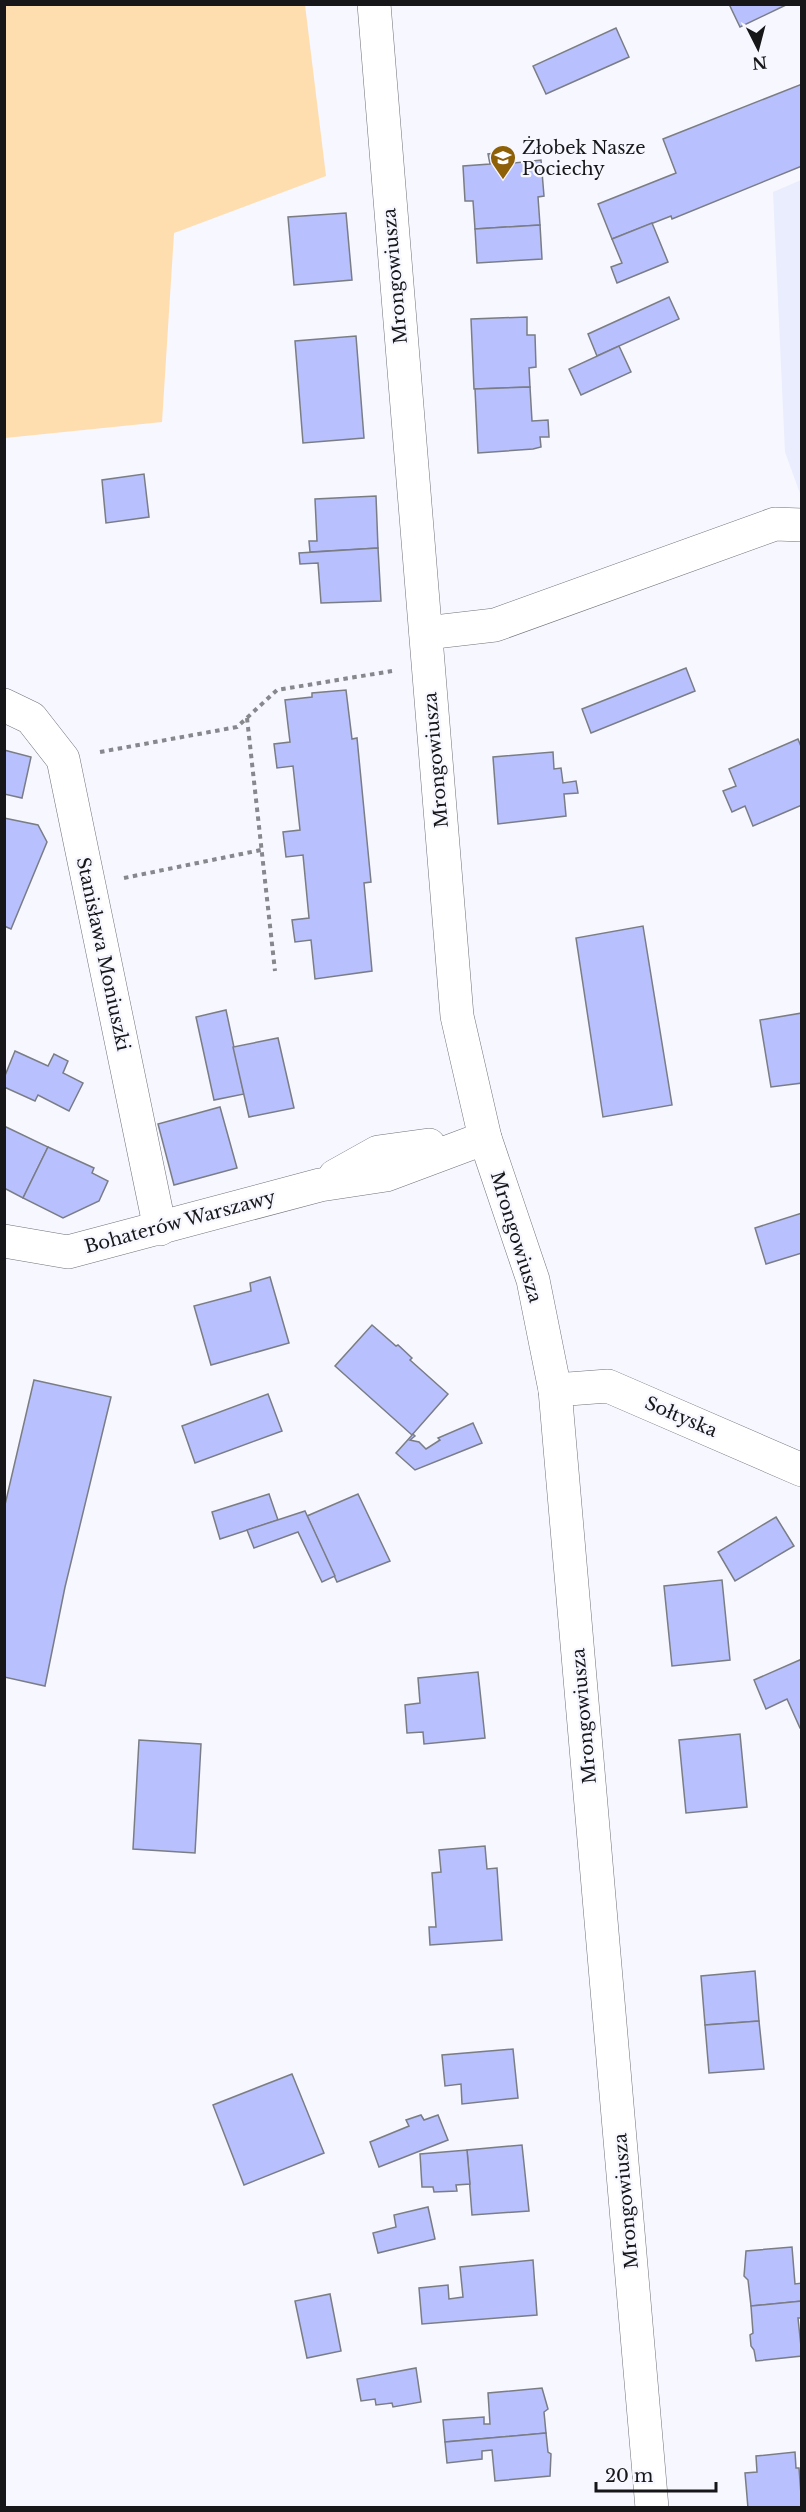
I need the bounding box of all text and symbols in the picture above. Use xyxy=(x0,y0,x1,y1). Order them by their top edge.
north arrow xyxy=(728,18,788,78)
text: N xyxy=(751,52,768,74)
place label: Żłobek Nasze Pociechy xyxy=(522,136,646,180)
school or university icon: Żłobek Nasze Pociechy xyxy=(488,143,518,181)
street label: Mrongowiusza xyxy=(378,207,412,345)
street label: Mrongowiusza xyxy=(419,691,453,829)
street label: Stanisława Moniuszki xyxy=(72,855,134,1053)
street label: Mrongowiusza xyxy=(486,1169,546,1305)
street label: Bohaterów Warszawy xyxy=(82,1186,278,1258)
street label: Sołtyska xyxy=(641,1392,721,1442)
street label: Mrongowiusza xyxy=(567,1647,601,1785)
street label: Mrongowiusza xyxy=(609,2132,643,2270)
scale bar xyxy=(596,2455,716,2493)
text: 20 m xyxy=(605,2465,653,2487)

